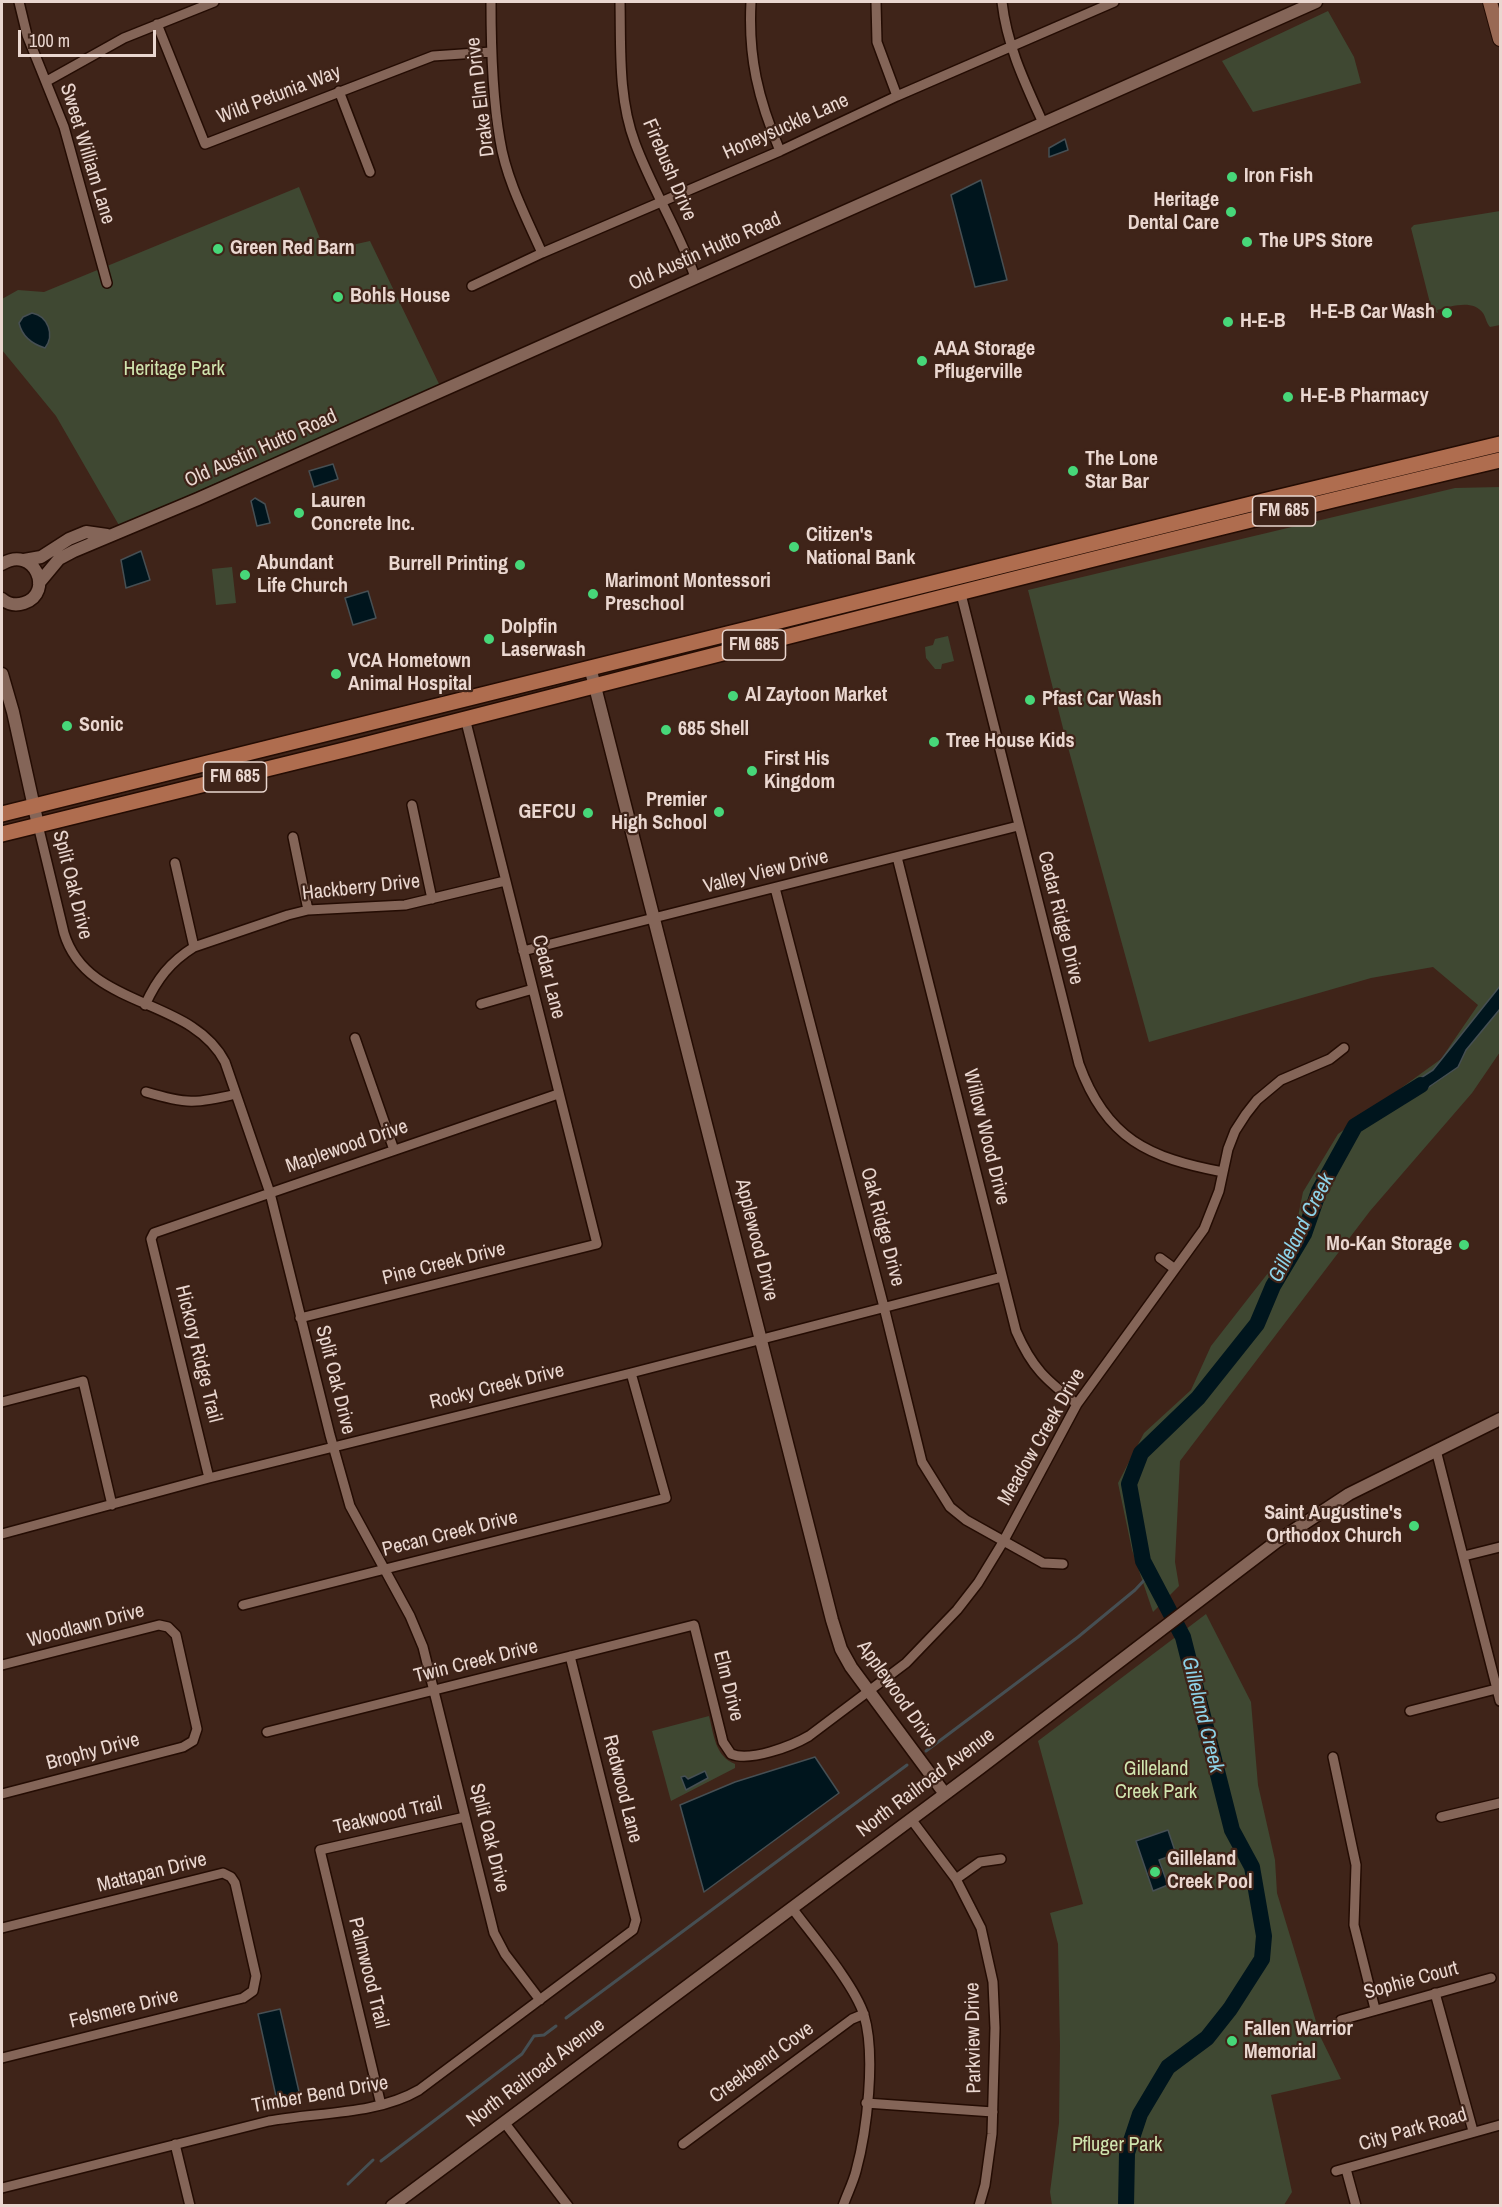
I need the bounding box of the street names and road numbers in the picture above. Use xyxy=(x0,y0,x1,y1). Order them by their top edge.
street label: Drake Elm Drive xyxy=(462,36,500,158)
street label: Wild Petunia Way xyxy=(214,60,344,130)
street label: Sweet William Lane xyxy=(54,81,120,227)
street label: Honeysuckle Lane xyxy=(719,89,853,165)
street label: Firebush Drive xyxy=(637,115,701,225)
street label: Old Austin Hutto Road xyxy=(625,208,785,296)
street label: Old Austin Hutto Road xyxy=(181,405,341,493)
road number: FM 685 xyxy=(1252,496,1316,526)
road number: FM 685 xyxy=(722,630,786,660)
road number: FM 685 xyxy=(204,762,266,792)
street label: Split Oak Drive xyxy=(47,828,97,942)
street label: Valley View Drive xyxy=(701,845,831,899)
street label: Cedar Ridge Drive xyxy=(1032,849,1088,987)
street label: Hackberry Drive xyxy=(301,870,421,906)
street label: Cedar Lane xyxy=(526,933,570,1021)
street label: Willow Wood Drive xyxy=(958,1067,1014,1207)
street label: Maplewood Drive xyxy=(283,1115,411,1179)
street label: Oak Ridge Drive xyxy=(855,1165,909,1289)
street label: Applewood Drive xyxy=(729,1177,783,1303)
street label: Pine Creek Drive xyxy=(380,1237,508,1291)
street label: Hickory Ridge Trail xyxy=(169,1283,227,1425)
street label: Split Oak Drive xyxy=(310,1323,360,1437)
street label: Rocky Creek Drive xyxy=(427,1359,567,1415)
street label: Meadow Creek Drive xyxy=(993,1364,1091,1510)
street label: Pecan Creek Drive xyxy=(380,1506,520,1562)
street label: Woodlawn Drive xyxy=(25,1599,147,1653)
street label: Twin Creek Drive xyxy=(412,1635,540,1689)
street label: Applewood Drive xyxy=(851,1636,943,1752)
street label: Elm Drive xyxy=(708,1648,748,1724)
street label: North Railroad Avenue xyxy=(852,1723,1000,1843)
street label: Brophy Drive xyxy=(44,1728,142,1776)
street label: Redwood Lane xyxy=(597,1733,647,1845)
street label: Split Oak Drive xyxy=(464,1781,514,1895)
street label: Teakwood Trail xyxy=(331,1792,445,1840)
street label: Mattapan Drive xyxy=(95,1848,209,1898)
street label: Palmwood Trail xyxy=(343,1915,393,2031)
street label: Sophie Court xyxy=(1361,1957,1461,2005)
street label: Parkview Drive xyxy=(961,1982,987,2094)
street label: Felsmere Drive xyxy=(67,1984,181,2034)
street label: North Railroad Avenue xyxy=(462,2013,610,2133)
street label: Creekbend Cove xyxy=(705,2017,819,2109)
street label: Timber Bend Drive xyxy=(250,2071,390,2119)
street label: City Park Road xyxy=(1356,2103,1470,2157)

